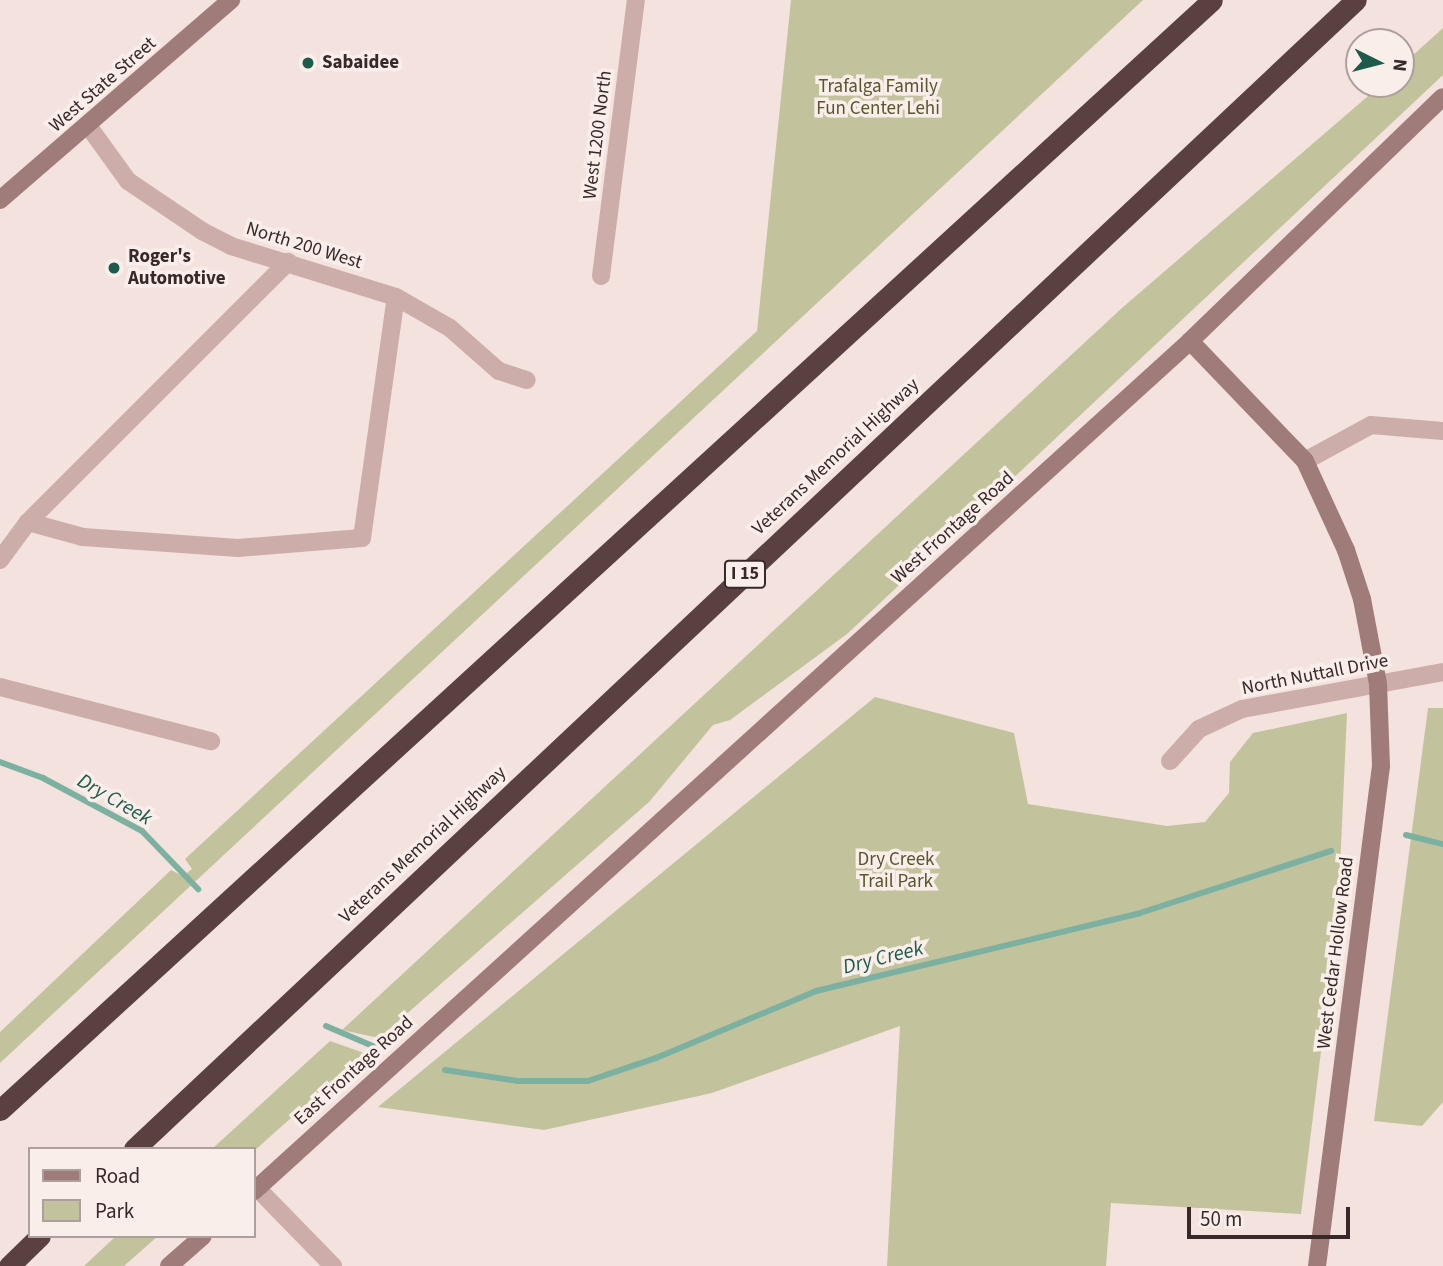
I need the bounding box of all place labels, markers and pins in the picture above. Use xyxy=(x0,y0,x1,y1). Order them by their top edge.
place label: Sabaidee xyxy=(322,52,399,74)
marker: Sabaidee xyxy=(300,55,316,71)
place label: Roger's Automotive xyxy=(128,246,226,290)
marker: Roger's Automotive xyxy=(106,260,122,276)

